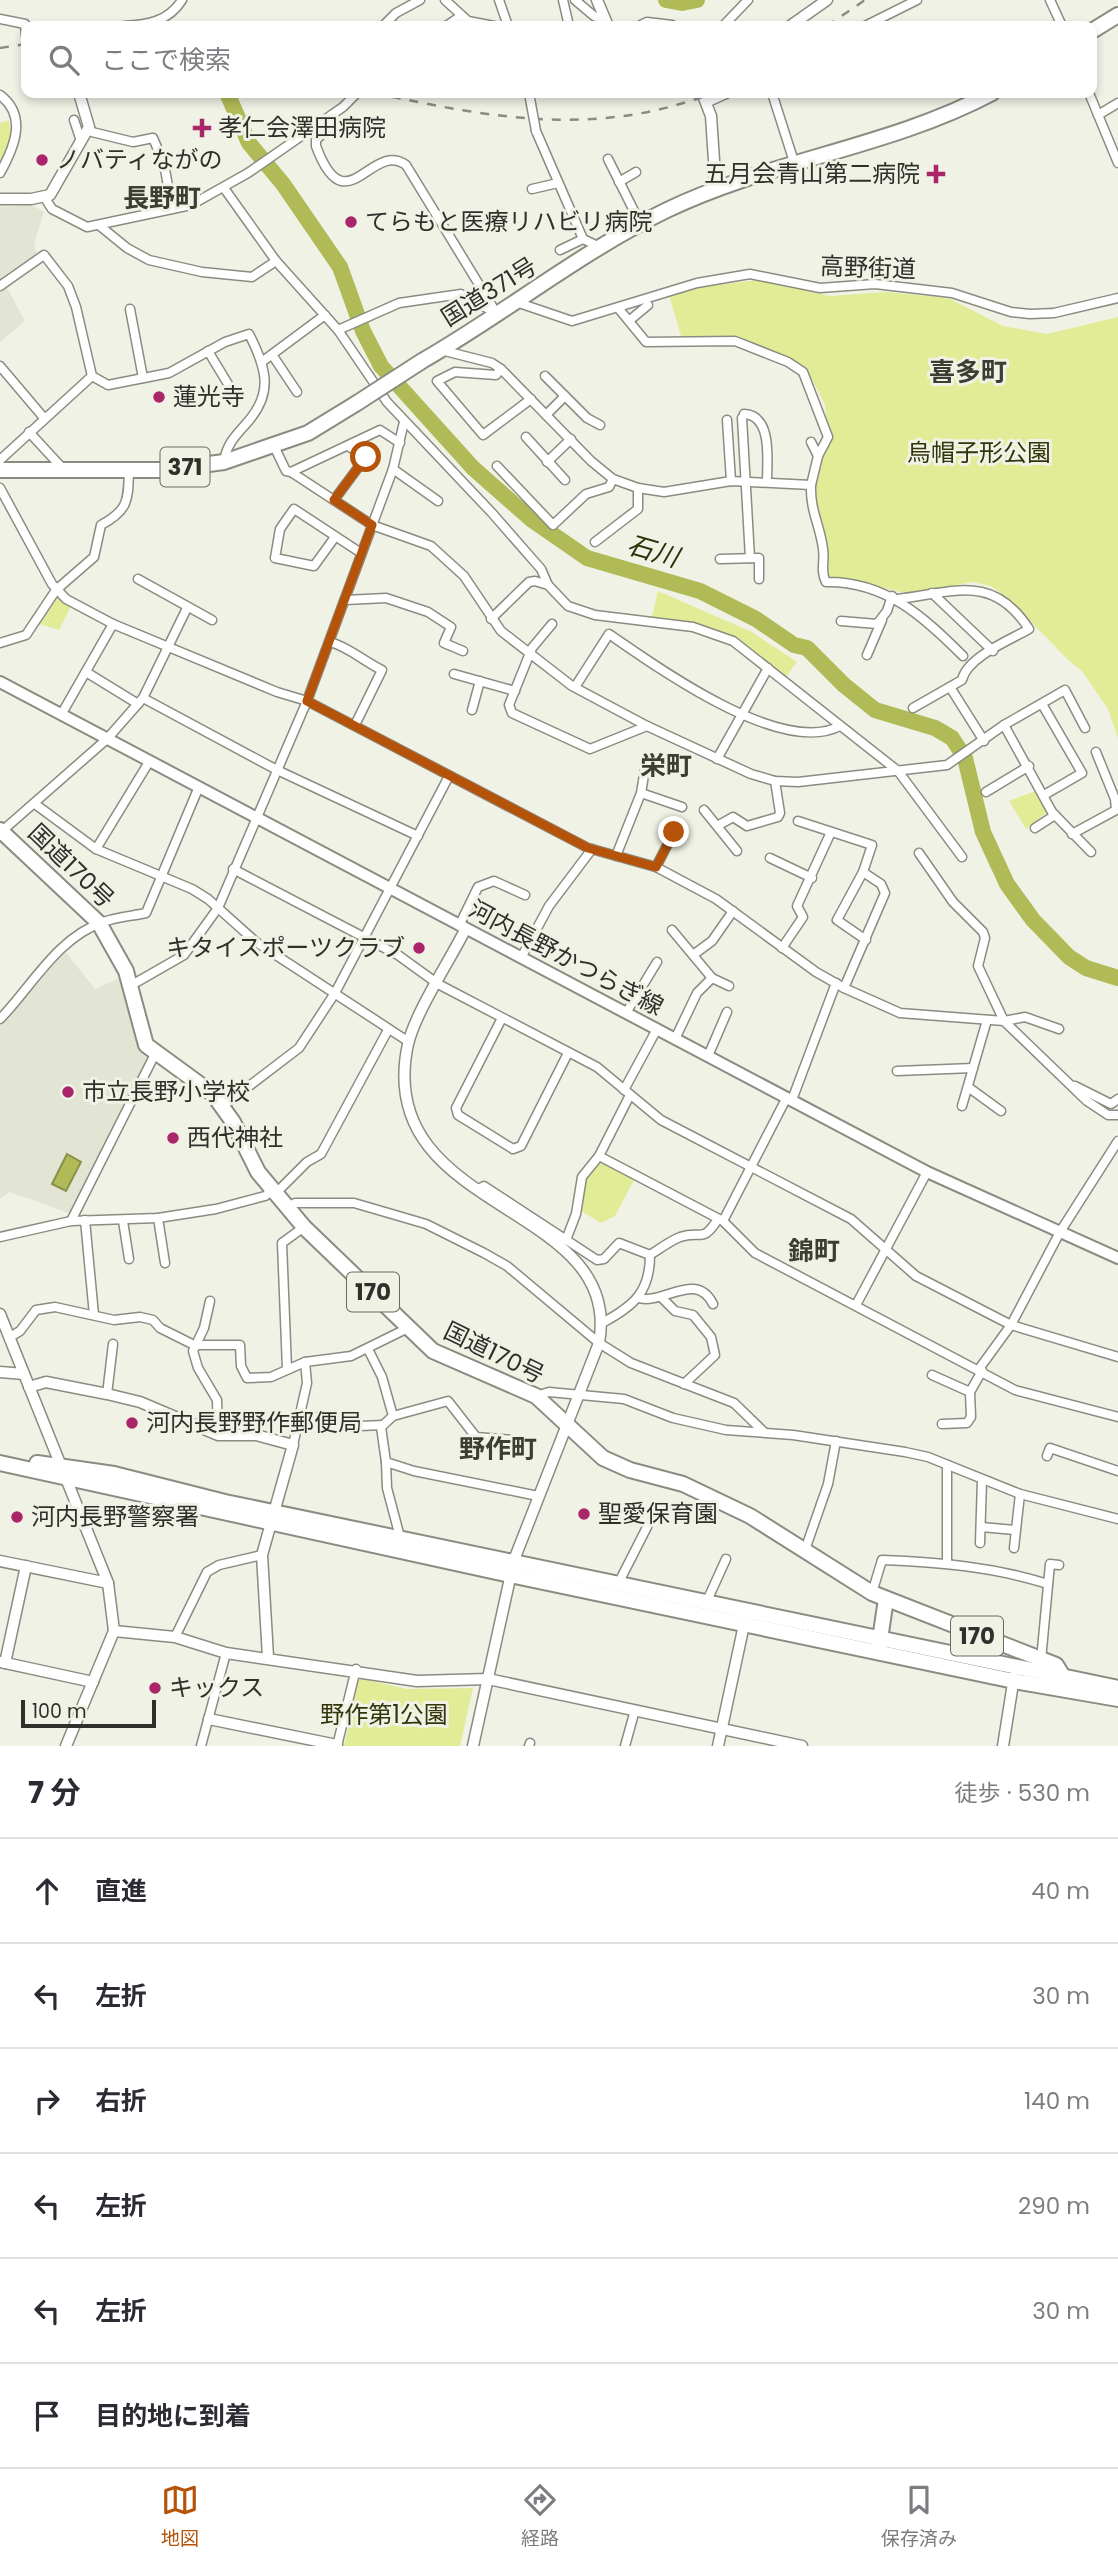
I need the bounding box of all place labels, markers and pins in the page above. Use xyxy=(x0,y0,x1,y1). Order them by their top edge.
place label: 孝仁会澤田病院 xyxy=(218,111,386,144)
marker: 孝仁会澤田病院 xyxy=(192,118,212,138)
place label: ノバティながの xyxy=(56,143,223,176)
marker: ノバティながの xyxy=(34,152,50,168)
place label: 五月会青山第二病院 xyxy=(704,157,920,190)
marker: 五月会青山第二病院 xyxy=(926,164,946,184)
place label: てらもと医療リハビリ病院 xyxy=(365,205,653,238)
marker: てらもと医療リハビリ病院 xyxy=(343,214,359,230)
place label: 蓮光寺 xyxy=(173,380,245,413)
marker: 蓮光寺 xyxy=(151,389,167,405)
place label: キタイスポーツクラブ xyxy=(166,931,405,964)
marker: キタイスポーツクラブ xyxy=(411,940,427,956)
place label: 市立長野小学校 xyxy=(82,1075,250,1108)
marker: 市立長野小学校 xyxy=(60,1084,76,1100)
place label: 西代神社 xyxy=(187,1121,283,1154)
marker: 西代神社 xyxy=(165,1130,181,1146)
place label: 河内長野野作郵便局 xyxy=(146,1406,362,1439)
marker: 河内長野野作郵便局 xyxy=(124,1415,140,1431)
place label: 聖愛保育園 xyxy=(598,1497,718,1530)
place label: 河内長野警察署 xyxy=(31,1500,199,1533)
marker: 聖愛保育園 xyxy=(576,1506,592,1522)
marker: 河内長野警察署 xyxy=(9,1509,25,1525)
place label: キックス xyxy=(169,1671,264,1704)
marker: キックス xyxy=(147,1680,163,1696)

